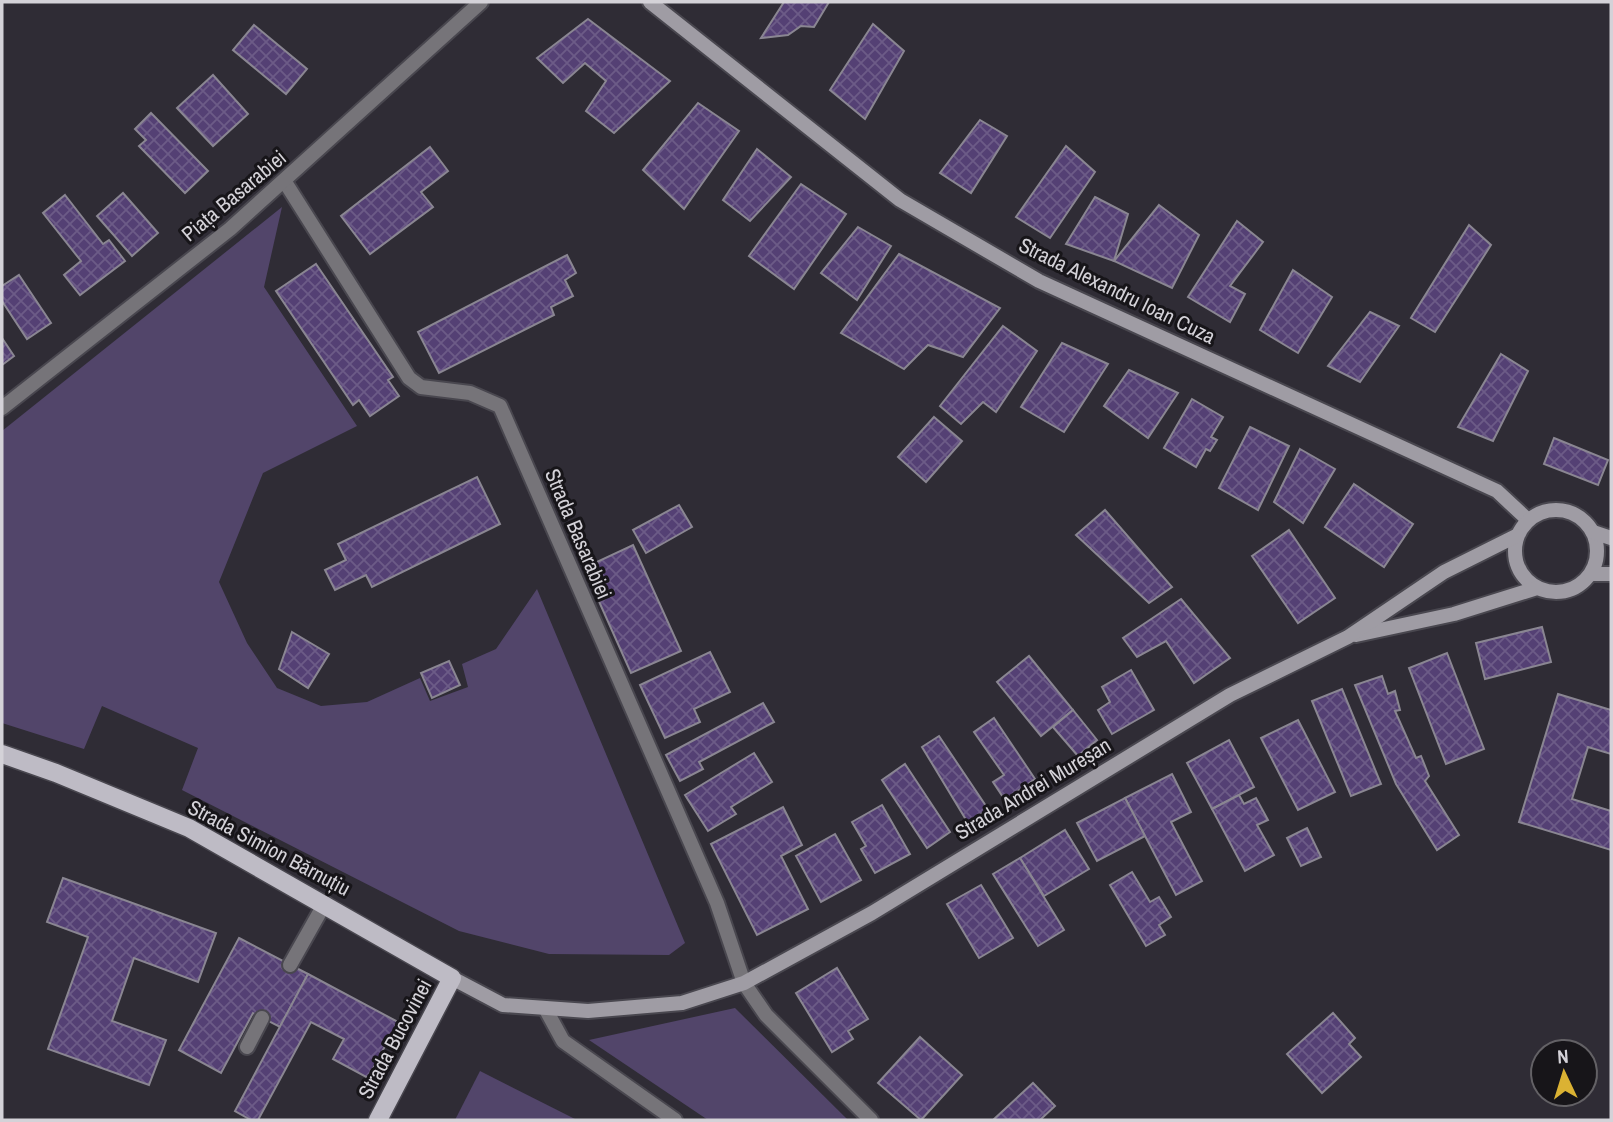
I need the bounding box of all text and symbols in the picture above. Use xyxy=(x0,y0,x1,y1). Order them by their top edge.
street label: Piața Basarabiei xyxy=(175,143,292,248)
street label: Strada Alexandru Ioan Cuza xyxy=(1014,230,1221,351)
street label: Strada Basarabiei xyxy=(538,464,619,603)
street label: Strada Andrei Mureșan xyxy=(949,731,1116,847)
street label: Strada Simion Bărnuțiu xyxy=(183,793,356,903)
street label: Strada Bucovinei xyxy=(351,974,438,1104)
north arrow xyxy=(1529,1038,1599,1108)
text: N xyxy=(1556,1043,1569,1069)

